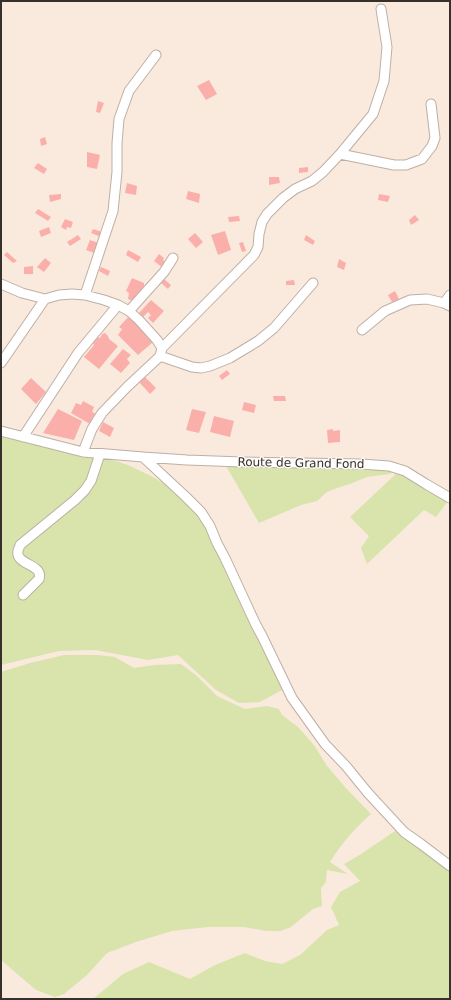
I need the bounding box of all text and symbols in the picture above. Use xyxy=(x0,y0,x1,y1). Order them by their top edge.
street label: Route de Grand Fond xyxy=(237,455,365,471)

